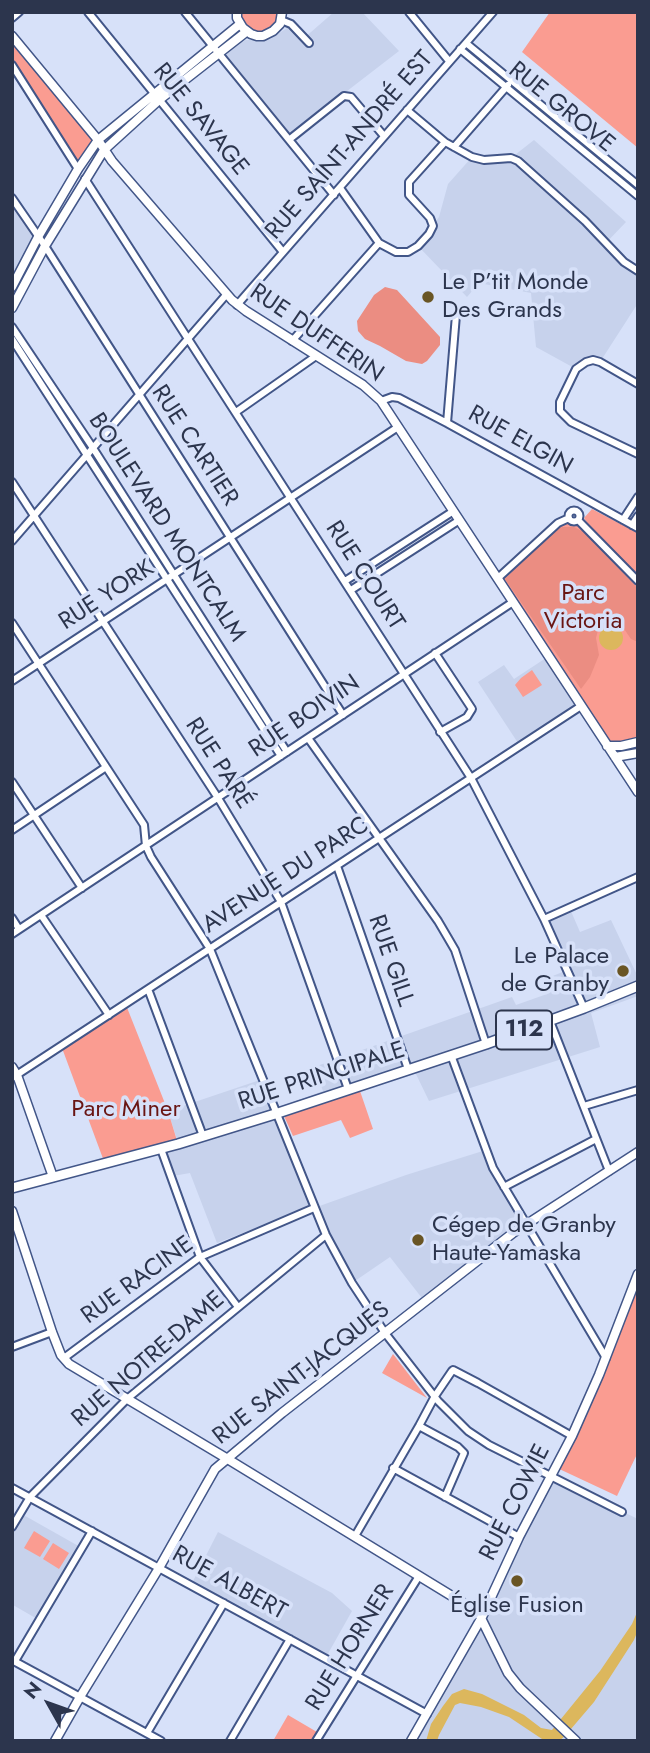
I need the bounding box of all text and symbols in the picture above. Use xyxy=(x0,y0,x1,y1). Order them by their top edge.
street label: RUE SAINT-ANDRÉ EST xyxy=(260,46,440,246)
street label: RUE GROVE xyxy=(502,56,620,160)
street label: RUE SAVAGE xyxy=(146,58,254,182)
place label: Le P’tit Monde Des Grands xyxy=(442,269,588,325)
street label: RUE DUFFERIN xyxy=(244,279,388,389)
marker: Le P’tit Monde Des Grands xyxy=(420,289,436,305)
street label: RUE CARTIER xyxy=(144,380,244,512)
street label: RUE ELGIN xyxy=(463,400,577,482)
street label: BOULEVARD MONTCALM xyxy=(81,408,251,648)
street label: RUE COURT xyxy=(318,516,410,636)
street label: RUE YORK xyxy=(54,555,160,637)
park label: Parc Victoria xyxy=(544,580,622,636)
street label: RUE BOIVIN xyxy=(244,669,366,765)
street label: RUE PARÉ xyxy=(178,713,258,815)
street label: AVENUE DU PARC xyxy=(198,812,374,940)
street label: RUE GILL xyxy=(361,911,419,1011)
place label: Le Palace de Granby xyxy=(501,943,609,999)
marker: Le Palace de Granby xyxy=(615,963,631,979)
road number: 112 xyxy=(496,1010,552,1050)
street label: RUE PRINCIPALE xyxy=(235,1036,409,1118)
park label: Parc Miner xyxy=(71,1096,181,1124)
place label: Cégep de Granby Haute-Yamaska xyxy=(432,1212,616,1268)
street label: RUE RACINE xyxy=(76,1231,200,1331)
marker: Cégep de Granby Haute-Yamaska xyxy=(410,1232,426,1248)
street label: RUE NOTRE-DAME xyxy=(67,1286,231,1434)
street label: RUE SAINT-JACQUES xyxy=(208,1296,396,1452)
street label: RUE COWIE xyxy=(474,1440,558,1566)
street label: RUE ALBERT xyxy=(167,1541,291,1627)
marker: Église Fusion xyxy=(509,1573,525,1589)
street label: RUE HORNER xyxy=(301,1579,401,1717)
place label: Église Fusion xyxy=(450,1592,584,1620)
north arrow xyxy=(14,1669,84,1739)
text: N xyxy=(17,1676,48,1705)

